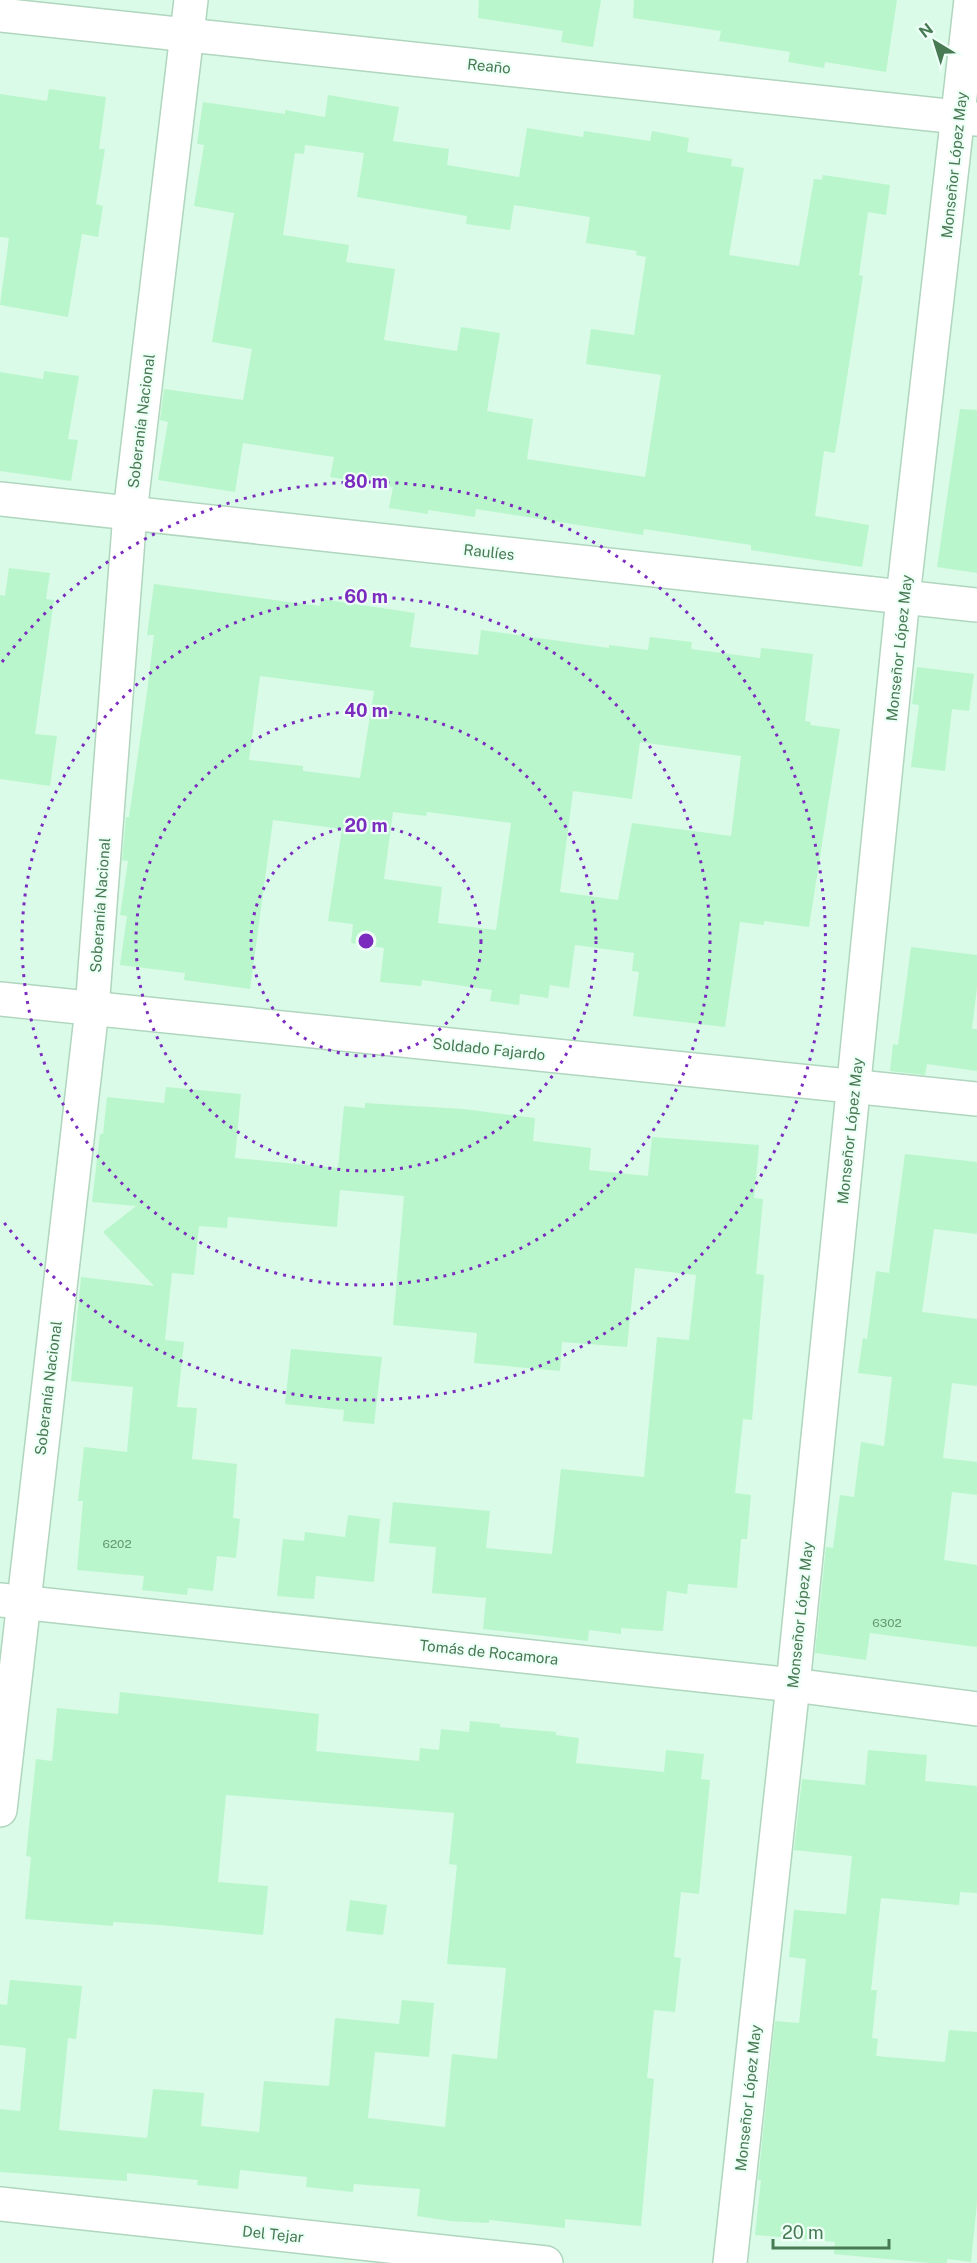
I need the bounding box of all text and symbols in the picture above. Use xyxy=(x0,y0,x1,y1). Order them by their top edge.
north arrow xyxy=(905,12,965,72)
text: N xyxy=(915,19,937,42)
street label: Reaño xyxy=(466,55,512,77)
street label: Monseñor López May xyxy=(938,91,970,239)
street label: Soberanía Nacional xyxy=(124,353,158,489)
text: 80 m xyxy=(344,471,388,492)
street label: Raulíes xyxy=(463,541,515,563)
street label: Monseñor López May xyxy=(883,574,915,722)
text: 60 m xyxy=(344,586,388,607)
text: 40 m xyxy=(344,700,388,721)
text: 20 m xyxy=(344,815,388,836)
street label: Soberanía Nacional xyxy=(87,837,113,973)
centre of rings xyxy=(356,931,376,951)
street label: Soldado Fajardo xyxy=(432,1035,546,1063)
street label: Monseñor López May xyxy=(834,1057,866,1205)
street label: Soberanía Nacional xyxy=(31,1320,65,1456)
house number: 6202 xyxy=(102,1537,132,1551)
street label: Monseñor López May xyxy=(784,1541,816,1689)
house number: 6302 xyxy=(872,1616,902,1630)
street label: Tomás de Rocamora xyxy=(419,1636,559,1668)
street label: Monseñor López May xyxy=(732,2024,764,2172)
scale bar xyxy=(773,2212,888,2250)
street label: Del Tejar xyxy=(242,2222,305,2246)
text: 20 m xyxy=(782,2222,824,2243)

